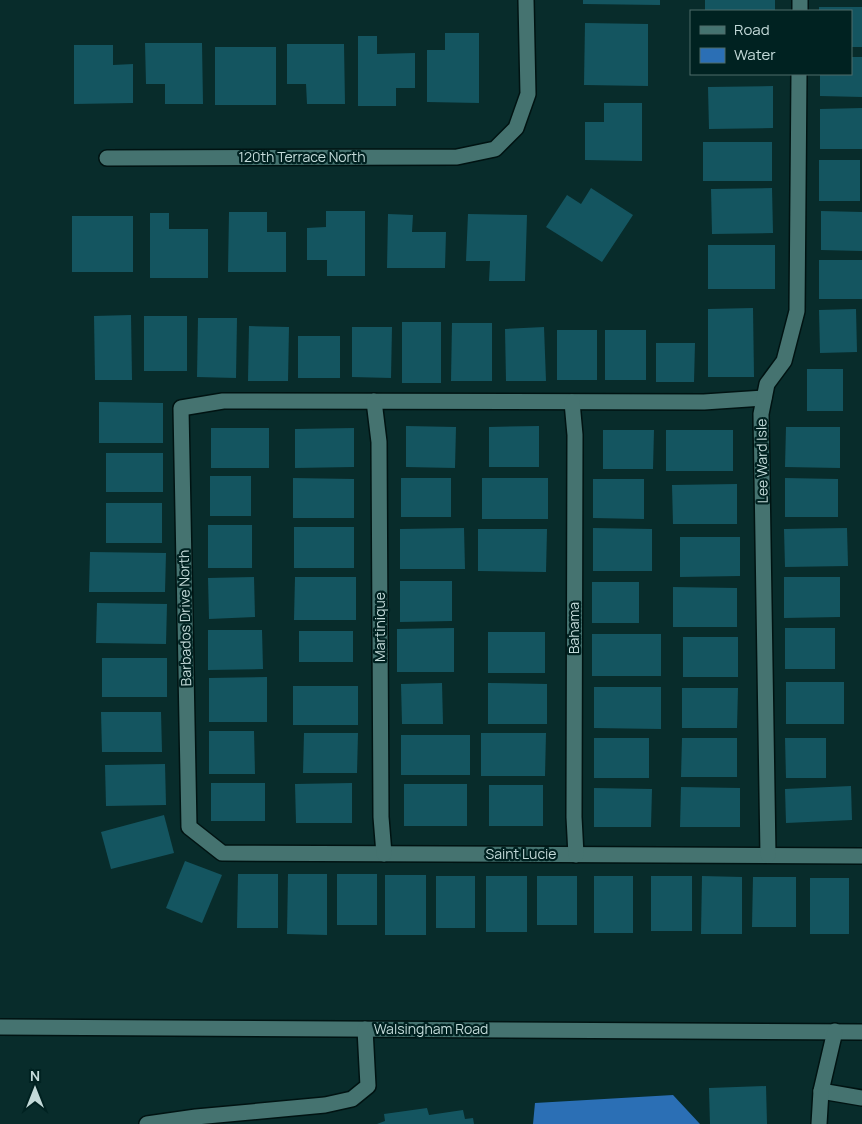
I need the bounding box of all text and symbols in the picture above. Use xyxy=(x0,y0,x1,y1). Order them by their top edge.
legend xyxy=(690,10,852,75)
text: Road xyxy=(734,19,770,40)
text: Water xyxy=(734,44,776,65)
street label: 120th Terrace North xyxy=(238,147,366,166)
street label: Lee Ward Isle xyxy=(751,419,772,503)
street label: Barbados Drive North xyxy=(174,550,195,686)
street label: Martinique xyxy=(370,592,389,662)
street label: Bahama xyxy=(564,602,583,654)
street label: Saint Lucie xyxy=(486,844,556,863)
street label: Walsingham Road xyxy=(374,1019,488,1038)
north arrow xyxy=(10,1064,60,1114)
text: N xyxy=(30,1066,40,1085)

